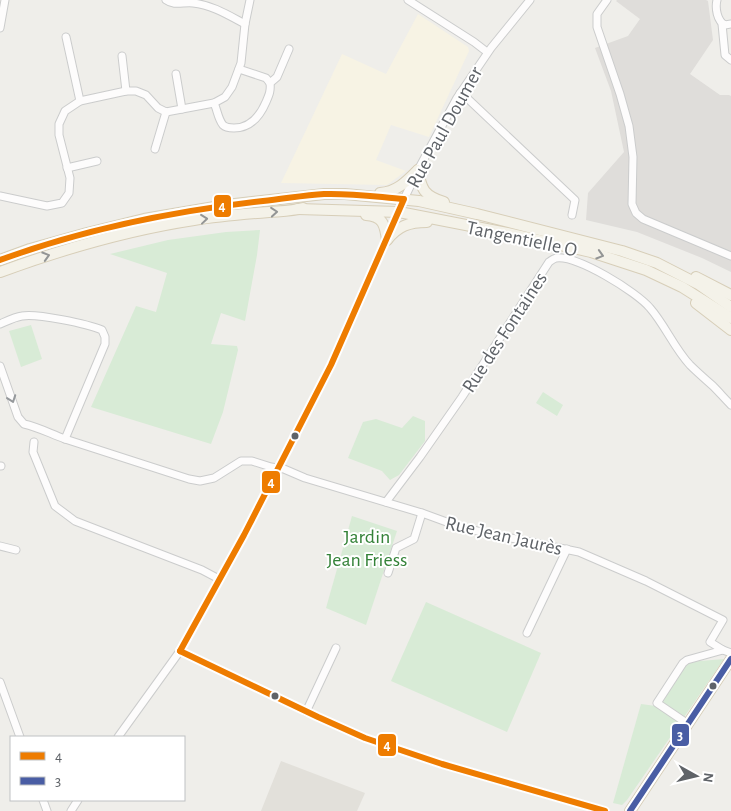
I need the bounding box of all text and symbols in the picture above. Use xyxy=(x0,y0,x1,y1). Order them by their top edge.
street label: Rue Paul Doumer xyxy=(403,63,487,192)
line badge: 4 xyxy=(213,194,232,218)
text: 4 xyxy=(218,200,226,214)
one-way arrow xyxy=(270,206,278,217)
one-way arrow xyxy=(200,213,208,224)
street label: Tangentielle O xyxy=(465,217,579,260)
one-way arrow xyxy=(596,250,604,260)
one-way arrow xyxy=(41,251,49,261)
street label: Rue des Fontaines xyxy=(459,269,551,396)
one-way arrow xyxy=(6,394,16,402)
unlabelled marker xyxy=(290,431,300,441)
line badge: 4 xyxy=(261,470,281,494)
text: 4 xyxy=(267,476,275,490)
street label: Rue Jean Jaurès xyxy=(443,513,564,559)
park label: Jardin Jean Friess xyxy=(327,527,407,570)
unlabelled marker xyxy=(708,681,718,691)
unlabelled marker xyxy=(270,691,280,701)
line badge: 3 xyxy=(671,723,690,747)
text: 3 xyxy=(677,729,683,743)
line badge: 4 xyxy=(377,733,397,757)
legend xyxy=(10,736,185,801)
text: 4 xyxy=(383,739,391,753)
text: 4 xyxy=(55,749,62,764)
north arrow xyxy=(671,751,721,801)
text: N xyxy=(700,772,715,783)
text: 3 xyxy=(55,774,61,789)

